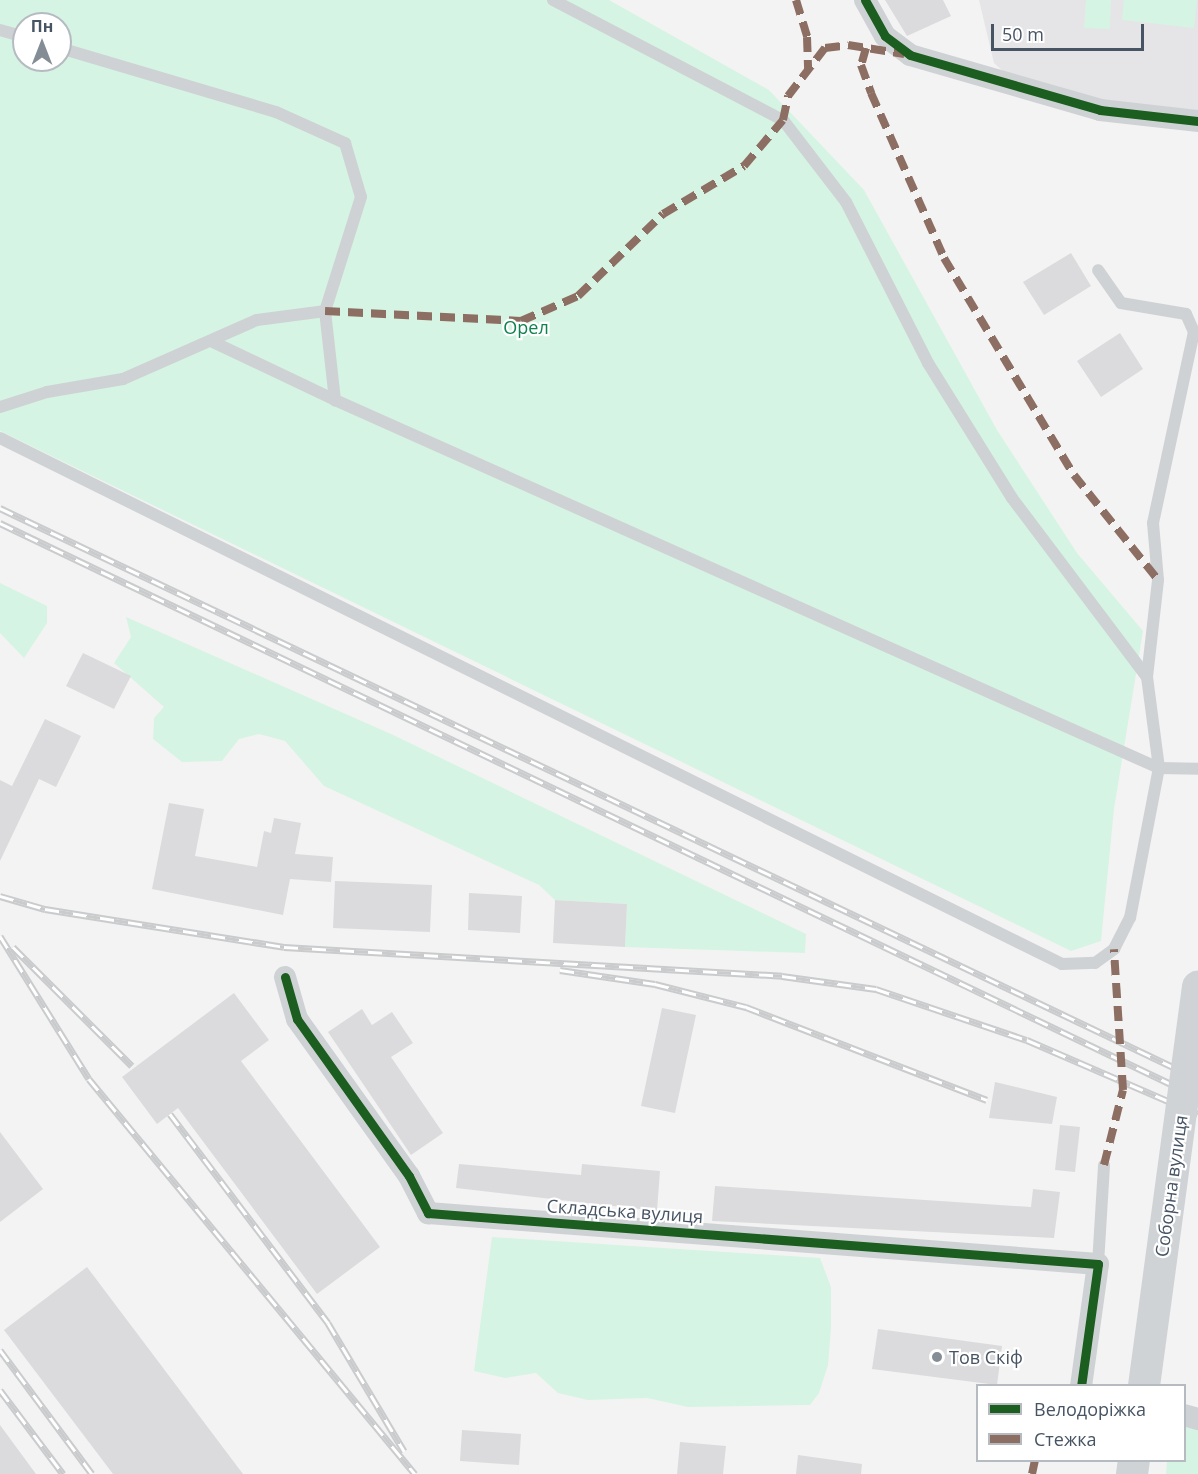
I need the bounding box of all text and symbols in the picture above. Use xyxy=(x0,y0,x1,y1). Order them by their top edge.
north arrow xyxy=(12,12,72,72)
scale bar xyxy=(994,12,1147,50)
text: Пн xyxy=(31,15,53,37)
text: 50 m xyxy=(1002,22,1044,46)
park label: Орел xyxy=(503,316,549,338)
street label: Соборна вулиця xyxy=(1150,1114,1192,1258)
street label: Складська вулиця xyxy=(546,1195,704,1227)
place label: Тов Скіф xyxy=(949,1346,1023,1368)
marker: Тов Скіф xyxy=(930,1350,944,1364)
legend xyxy=(976,1384,1186,1462)
text: Велодоріжка xyxy=(1034,1397,1146,1421)
text: Стежка xyxy=(1034,1427,1096,1451)

